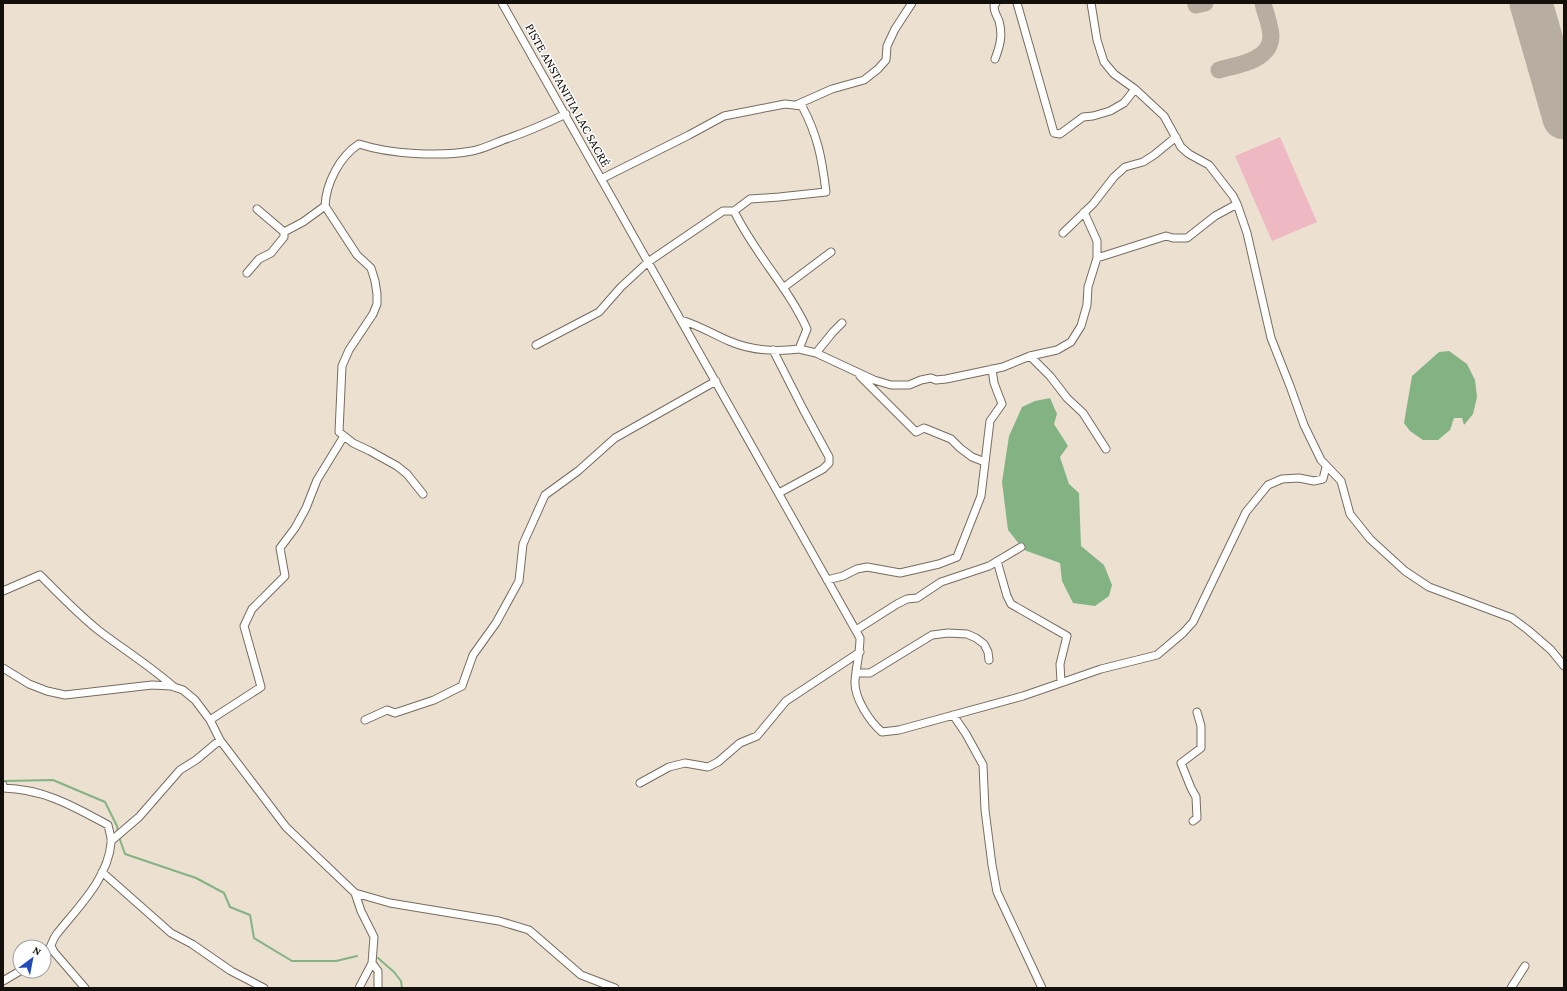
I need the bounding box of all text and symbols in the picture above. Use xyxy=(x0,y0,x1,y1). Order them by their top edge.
street label: PISTE ANSTANITIA LAC SACRÉ xyxy=(522,21,614,169)
north arrow xyxy=(12,939,52,979)
text: N xyxy=(31,943,44,958)

